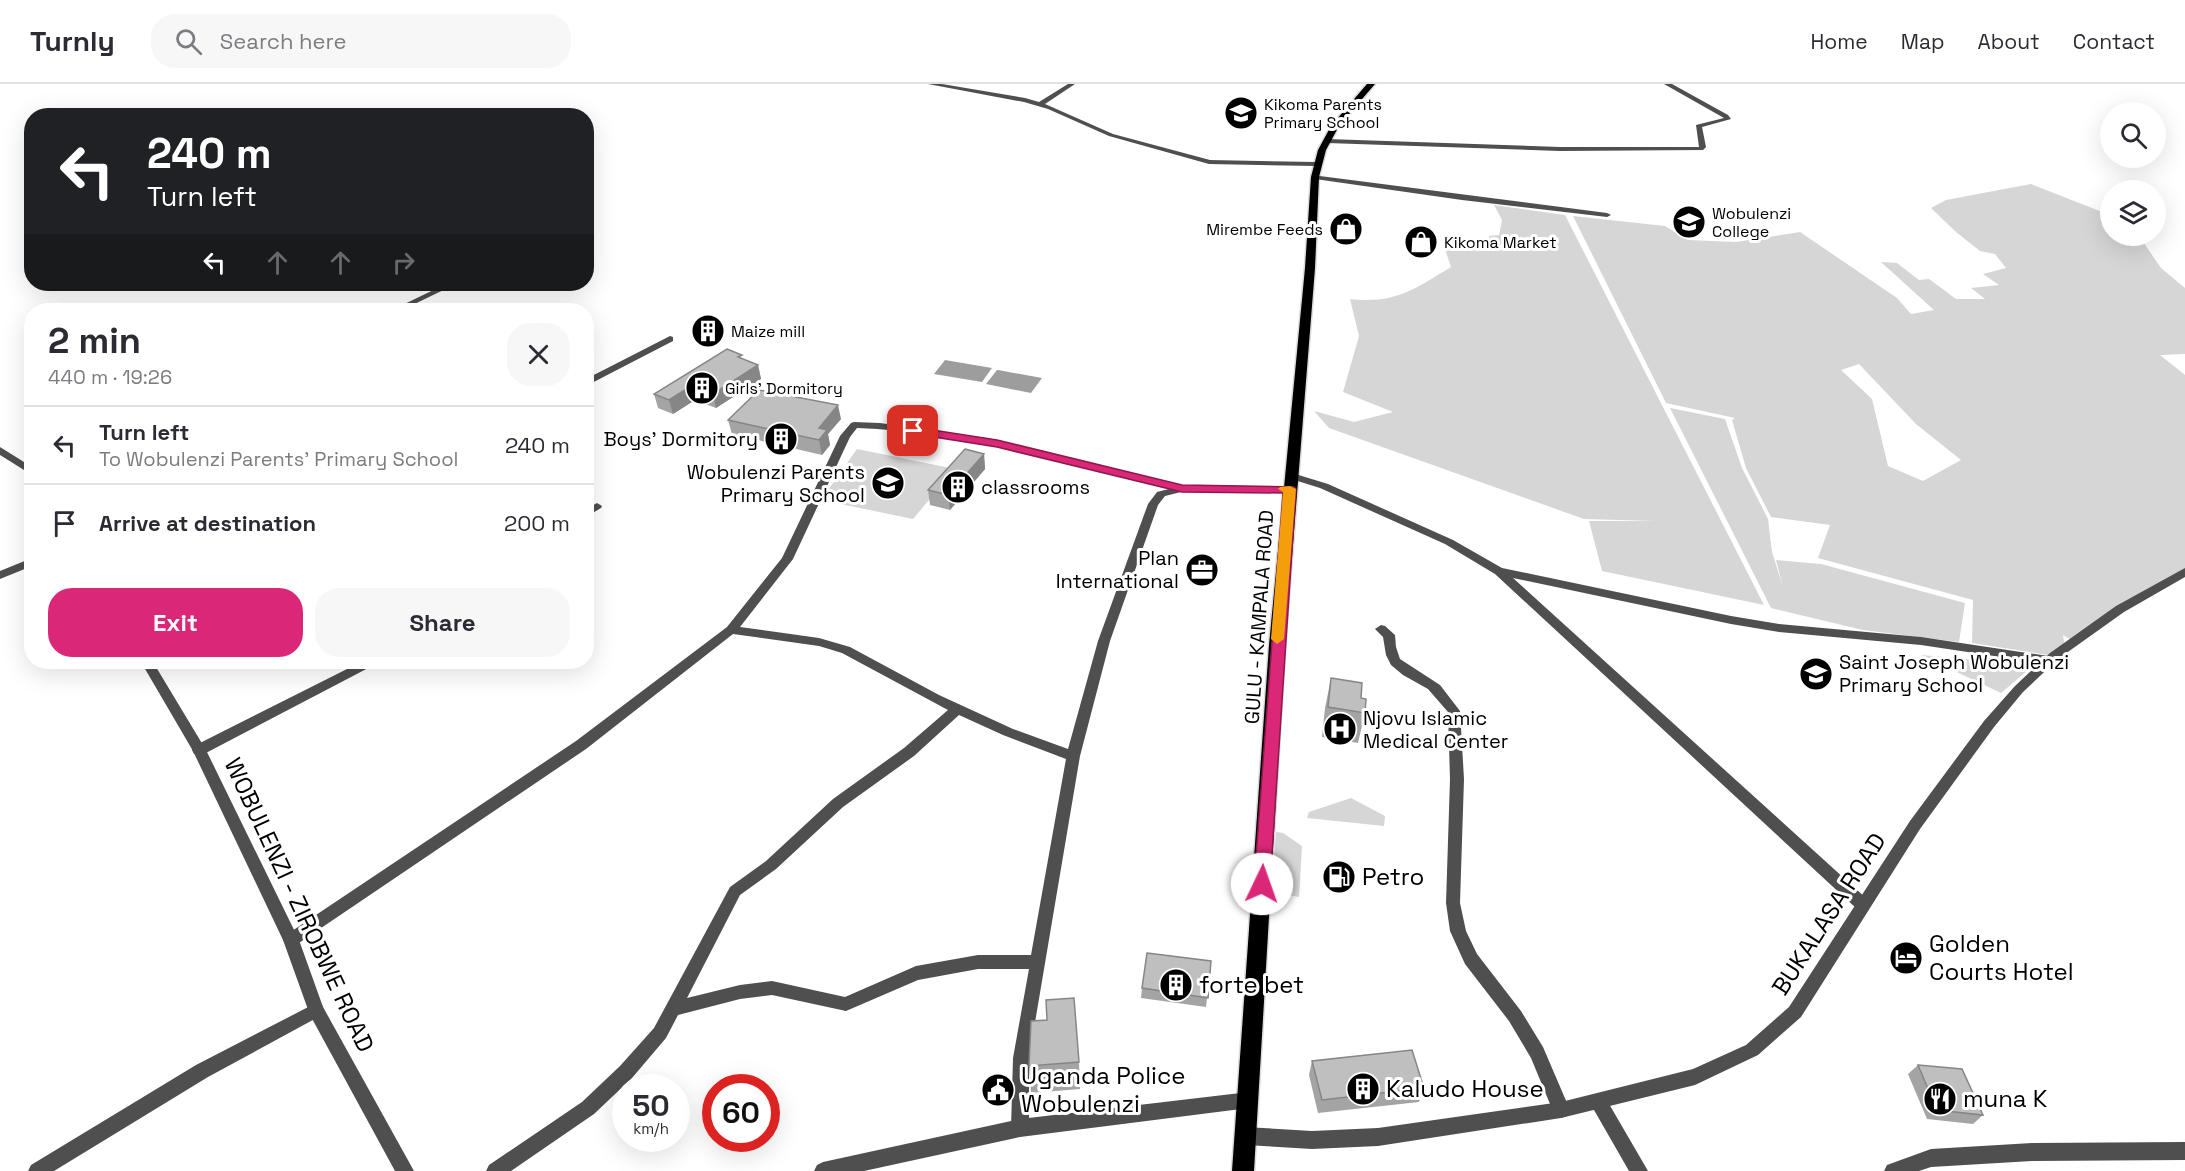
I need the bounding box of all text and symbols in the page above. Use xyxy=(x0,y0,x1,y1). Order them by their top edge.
search box xyxy=(151,14,571,68)
text: Turnly xyxy=(30,23,115,59)
icon: search xyxy=(172,25,205,58)
text: Search here xyxy=(220,27,347,55)
text: Home xyxy=(1810,28,1868,55)
text: Map xyxy=(1901,28,1945,55)
text: About xyxy=(1978,28,2040,55)
text: Contact xyxy=(2073,28,2155,55)
place label: Kikoma Parents Primary School xyxy=(1264,94,1382,133)
school or university icon: Kikoma Parents Primary School xyxy=(1223,95,1259,131)
map controls xyxy=(2100,102,2166,246)
button: search xyxy=(2100,102,2166,168)
text: 240 m xyxy=(147,127,272,180)
icon: left xyxy=(48,132,126,210)
text: Turn left xyxy=(147,179,257,214)
button: layers xyxy=(2100,180,2166,246)
place label: Wobulenzi College xyxy=(1712,203,1791,242)
school or university icon: Wobulenzi College xyxy=(1671,204,1707,240)
shop icon: Mirembe Feeds xyxy=(1328,211,1364,247)
place label: Mirembe Feeds xyxy=(1206,219,1323,240)
shop icon: Kikoma Market xyxy=(1403,224,1439,260)
place label: Kikoma Market xyxy=(1444,232,1557,253)
icon: left xyxy=(198,246,231,279)
icon: ahead xyxy=(261,246,294,279)
icon: ahead xyxy=(324,246,357,279)
icon: right xyxy=(387,246,420,279)
building icon: Maize mill xyxy=(690,313,726,349)
text: 2 min xyxy=(48,318,141,364)
place label: Maize mill xyxy=(731,321,805,342)
button: close xyxy=(507,323,570,386)
text: 440 m · 19:26 xyxy=(48,364,172,390)
building icon: Girls' Dormitory xyxy=(684,370,720,406)
place label: Girls' Dormitory xyxy=(725,378,843,399)
pin xyxy=(887,405,938,456)
icon: arrive xyxy=(896,414,929,447)
text: Turn left xyxy=(99,418,189,446)
building icon: Boys' Dormitory xyxy=(763,421,799,457)
place label: Boys' Dormitory xyxy=(603,426,758,452)
icon: left xyxy=(48,429,81,462)
text: 240 m xyxy=(505,431,570,459)
text: To Wobulenzi Parents' Primary School xyxy=(99,446,459,472)
place label: Wobulenzi Parents Primary School xyxy=(687,459,865,508)
school or university icon: Wobulenzi Parents Primary School xyxy=(870,465,906,501)
building icon: classrooms xyxy=(940,469,976,505)
place label: classrooms xyxy=(981,474,1090,500)
icon: arrive xyxy=(48,507,81,540)
text: Arrive at destination xyxy=(99,509,316,537)
text: 200 m xyxy=(504,509,570,537)
street label: GULU - KAMPALA ROAD xyxy=(1239,509,1279,725)
place label: Plan International xyxy=(1056,545,1179,594)
office icon: Plan International xyxy=(1184,552,1220,588)
button: Exit xyxy=(48,588,303,657)
button: Share xyxy=(315,588,570,657)
place label: Saint Joseph Wobulenzi Primary School xyxy=(1839,649,2069,698)
school or university icon: Saint Joseph Wobulenzi Primary School xyxy=(1798,656,1834,692)
place label: Njovu Islamic Medical Center xyxy=(1363,705,1508,754)
hospital icon: Njovu Islamic Medical Center xyxy=(1322,711,1358,747)
street label: WOBULENZI - ZIROBWE ROAD xyxy=(218,753,381,1057)
street label: BUKALASA ROAD xyxy=(1765,827,1893,1001)
position arrow xyxy=(1230,852,1294,916)
fuel station icon: Petro xyxy=(1321,859,1357,895)
place label: Petro xyxy=(1362,861,1424,892)
place label: Golden Courts Hotel xyxy=(1929,928,2074,987)
hotel icon: Golden Courts Hotel xyxy=(1888,940,1924,976)
building icon: forte bet xyxy=(1158,967,1194,1003)
place label: forte bet xyxy=(1199,969,1304,1000)
place label: Uganda Police Wobulenzi xyxy=(1021,1060,1186,1119)
building icon: Kaludo House xyxy=(1345,1071,1381,1107)
public building icon: Uganda Police Wobulenzi xyxy=(980,1072,1016,1108)
place label: Kaludo House xyxy=(1386,1073,1544,1104)
speed limit sign: 60 xyxy=(702,1074,780,1152)
restaurant icon: muna K xyxy=(1922,1081,1958,1117)
place label: muna K xyxy=(1963,1083,2048,1114)
text: 50 xyxy=(632,1086,670,1125)
text: km/h xyxy=(633,1119,669,1138)

